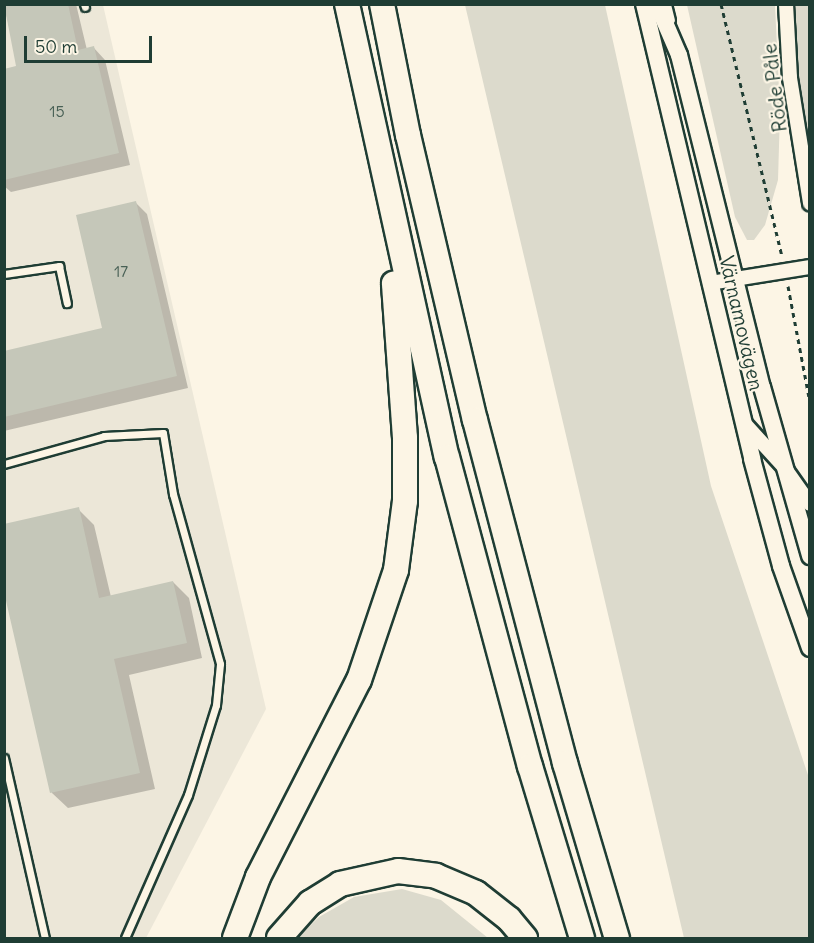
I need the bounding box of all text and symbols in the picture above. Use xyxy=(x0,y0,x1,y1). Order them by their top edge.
scale bar xyxy=(27,24,154,62)
text: 50 m xyxy=(35,35,77,58)
street label: Röde Påle xyxy=(757,42,791,134)
house number: 15 xyxy=(49,101,65,121)
street label: Värnamovägen xyxy=(715,253,769,393)
house number: 17 xyxy=(114,261,128,281)

